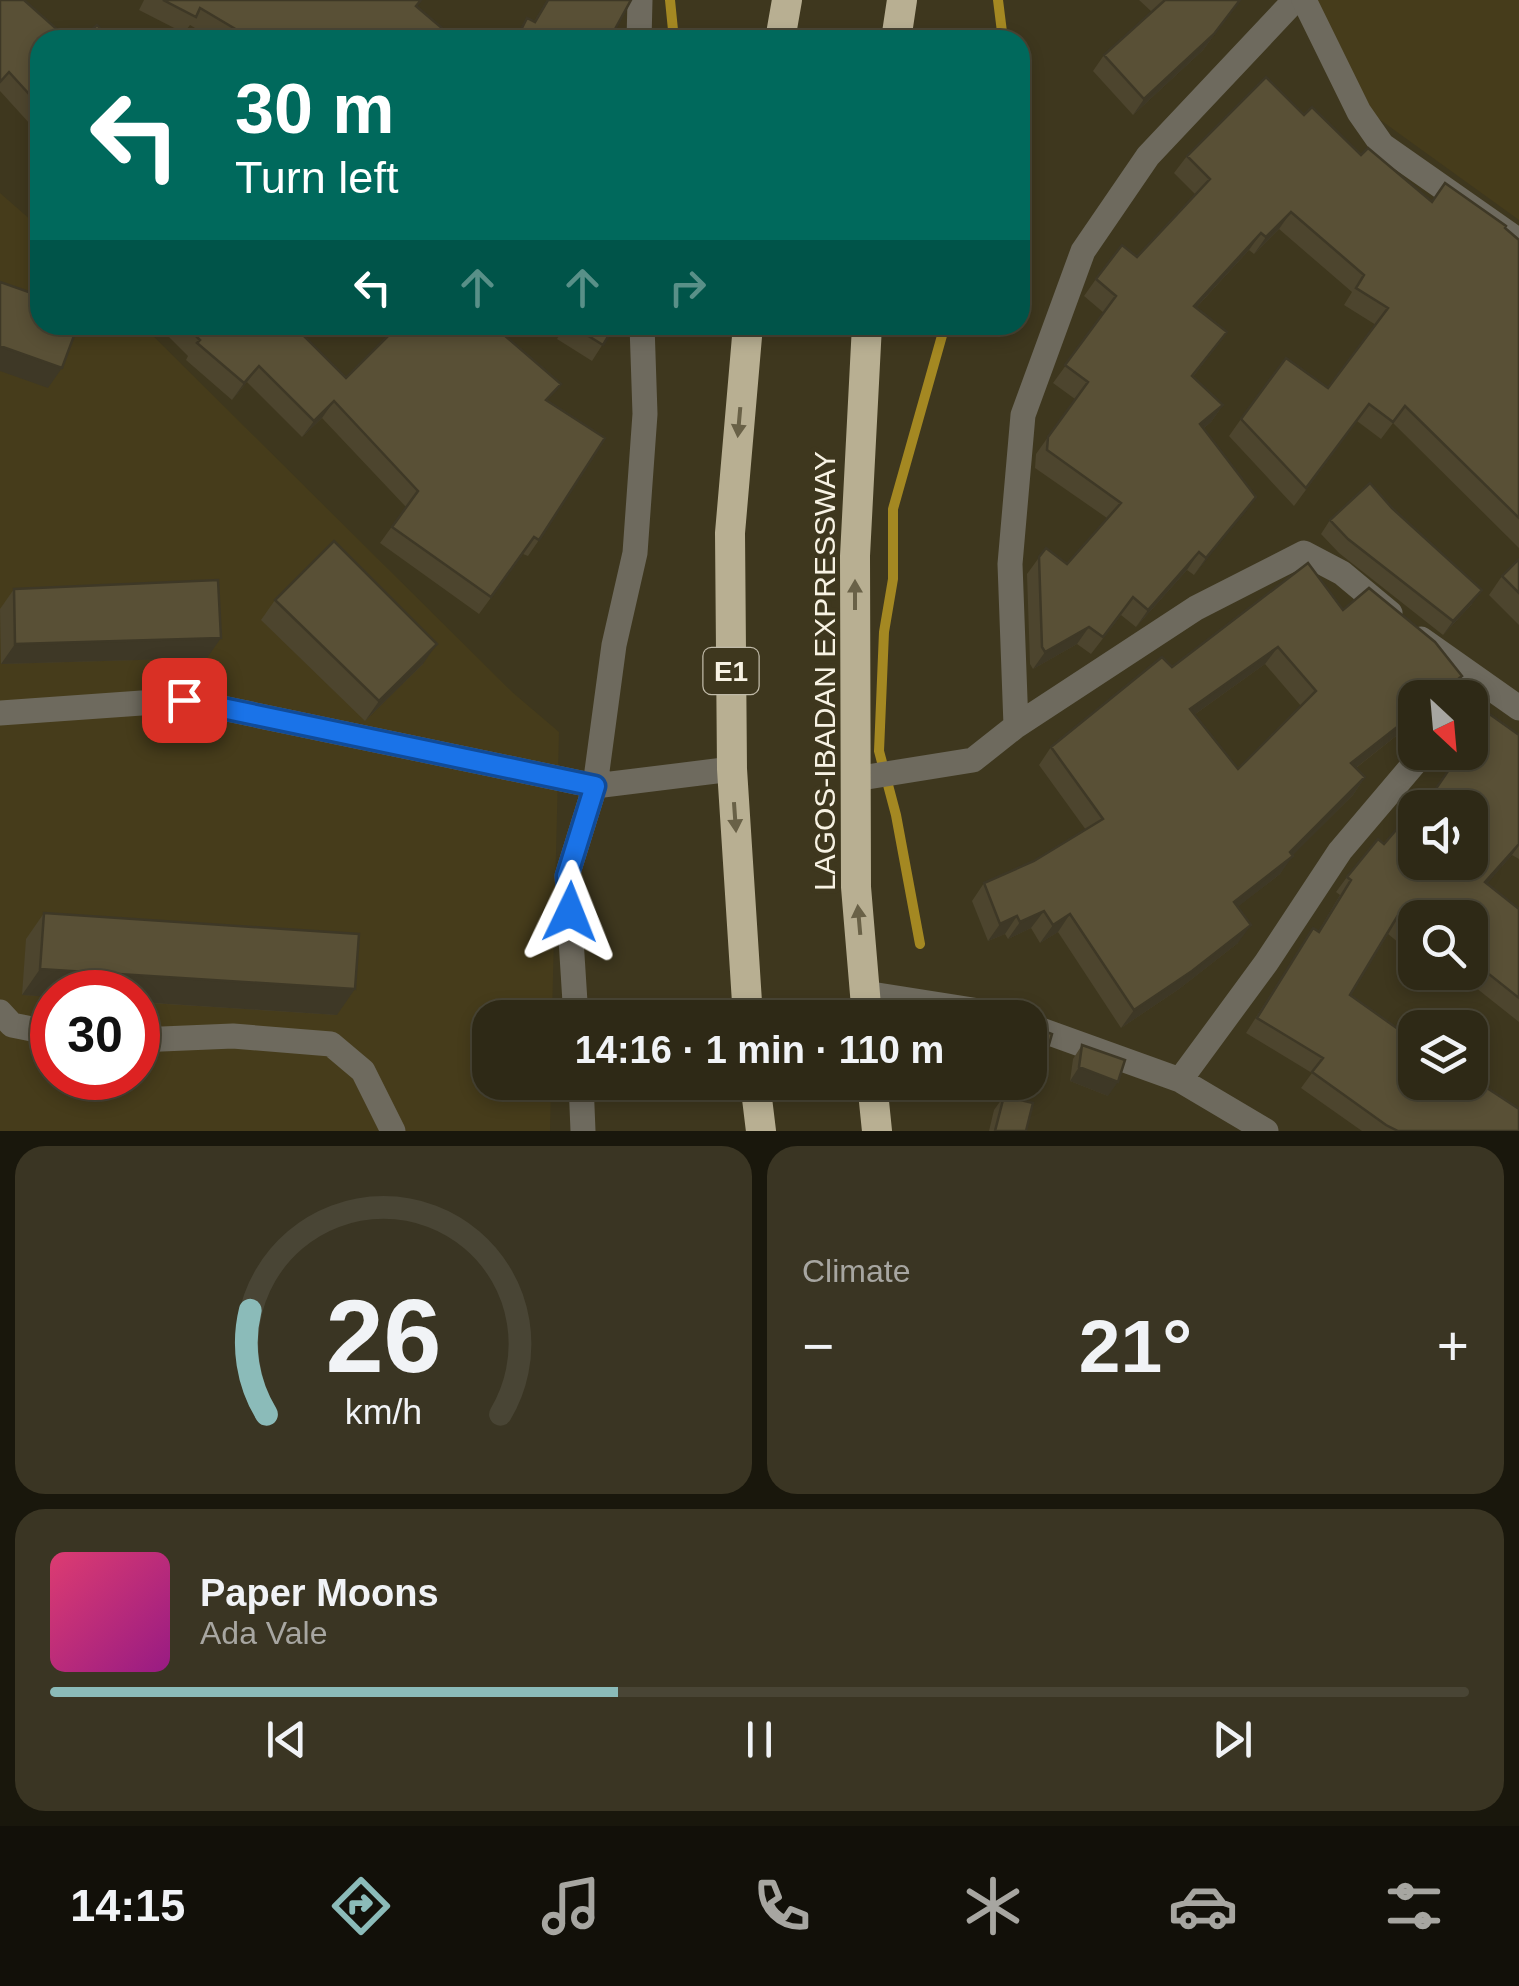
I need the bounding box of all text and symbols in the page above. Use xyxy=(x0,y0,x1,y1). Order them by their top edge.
icon: left xyxy=(70,70,200,200)
text: 30 m xyxy=(235,70,395,148)
text: Turn left xyxy=(235,152,398,203)
icon: left xyxy=(345,260,400,315)
icon: ahead xyxy=(450,260,505,315)
icon: ahead xyxy=(555,260,610,315)
icon: right xyxy=(660,260,715,315)
one-way arrow xyxy=(731,407,747,439)
street label: LAGOS-IBADAN EXPRESSWAY xyxy=(808,451,841,891)
one-way arrow xyxy=(847,579,863,611)
road number: E1 xyxy=(704,648,758,694)
pin xyxy=(142,658,227,743)
icon: arrive xyxy=(157,673,212,728)
north arrow xyxy=(1398,680,1488,770)
map controls xyxy=(1398,680,1488,1100)
button: sound xyxy=(1398,790,1488,880)
one-way arrow xyxy=(727,801,743,833)
position arrow xyxy=(518,860,622,964)
button: search xyxy=(1398,900,1488,990)
one-way arrow xyxy=(850,904,866,936)
speed limit sign: 30 xyxy=(30,970,160,1100)
button: layers xyxy=(1398,1010,1488,1100)
text: 14:16 · 1 min · 110 m xyxy=(575,1029,944,1071)
text: Climate xyxy=(802,1253,910,1289)
text: 26 xyxy=(326,1278,441,1394)
text: 21° xyxy=(1079,1304,1192,1388)
text: − xyxy=(802,1315,834,1377)
text: + xyxy=(1437,1315,1469,1377)
text: km/h xyxy=(345,1392,422,1432)
text: Paper Moons xyxy=(200,1572,439,1614)
text: Ada Vale xyxy=(200,1615,328,1651)
icon: previous xyxy=(259,1712,314,1767)
icon: pause xyxy=(732,1712,787,1767)
icon: next xyxy=(1205,1712,1260,1767)
icon: directions xyxy=(326,1871,396,1941)
icon: music xyxy=(536,1871,606,1941)
icon: phone xyxy=(747,1871,817,1941)
icon: climate xyxy=(958,1871,1028,1941)
icon: car xyxy=(1168,1871,1238,1941)
icon: filters xyxy=(1379,1871,1449,1941)
text: 14:15 xyxy=(70,1880,185,1931)

